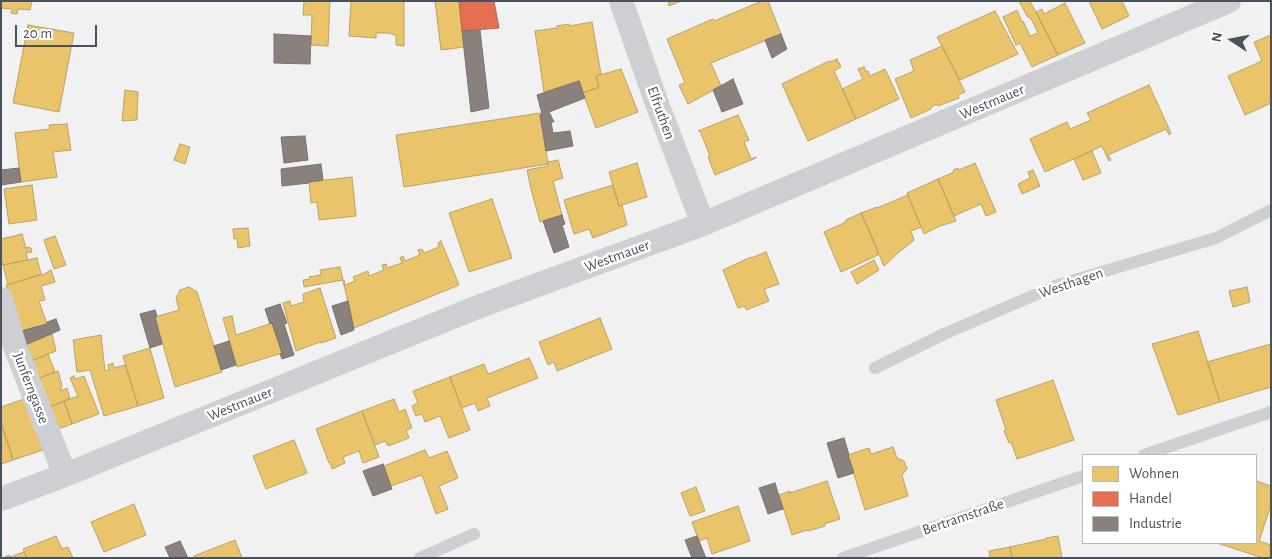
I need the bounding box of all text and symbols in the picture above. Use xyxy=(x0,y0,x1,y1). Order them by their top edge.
scale bar xyxy=(18,15,100,47)
north arrow xyxy=(1207,15,1257,65)
text: 20 m xyxy=(23,26,52,41)
text: N xyxy=(1209,31,1225,43)
street label: Westmauer xyxy=(957,80,1027,124)
street label: Elfruthen xyxy=(643,84,679,142)
street label: Westmauer xyxy=(582,236,652,276)
street label: Westhagen xyxy=(1037,264,1105,302)
street label: Junferngasse xyxy=(9,350,53,426)
street label: Westmauer xyxy=(205,383,275,425)
legend xyxy=(1082,454,1257,544)
text: Wohnen xyxy=(1129,466,1179,481)
text: Handel xyxy=(1129,491,1172,506)
street label: Bertramstraße xyxy=(920,495,1006,539)
text: Industrie xyxy=(1129,516,1182,531)

